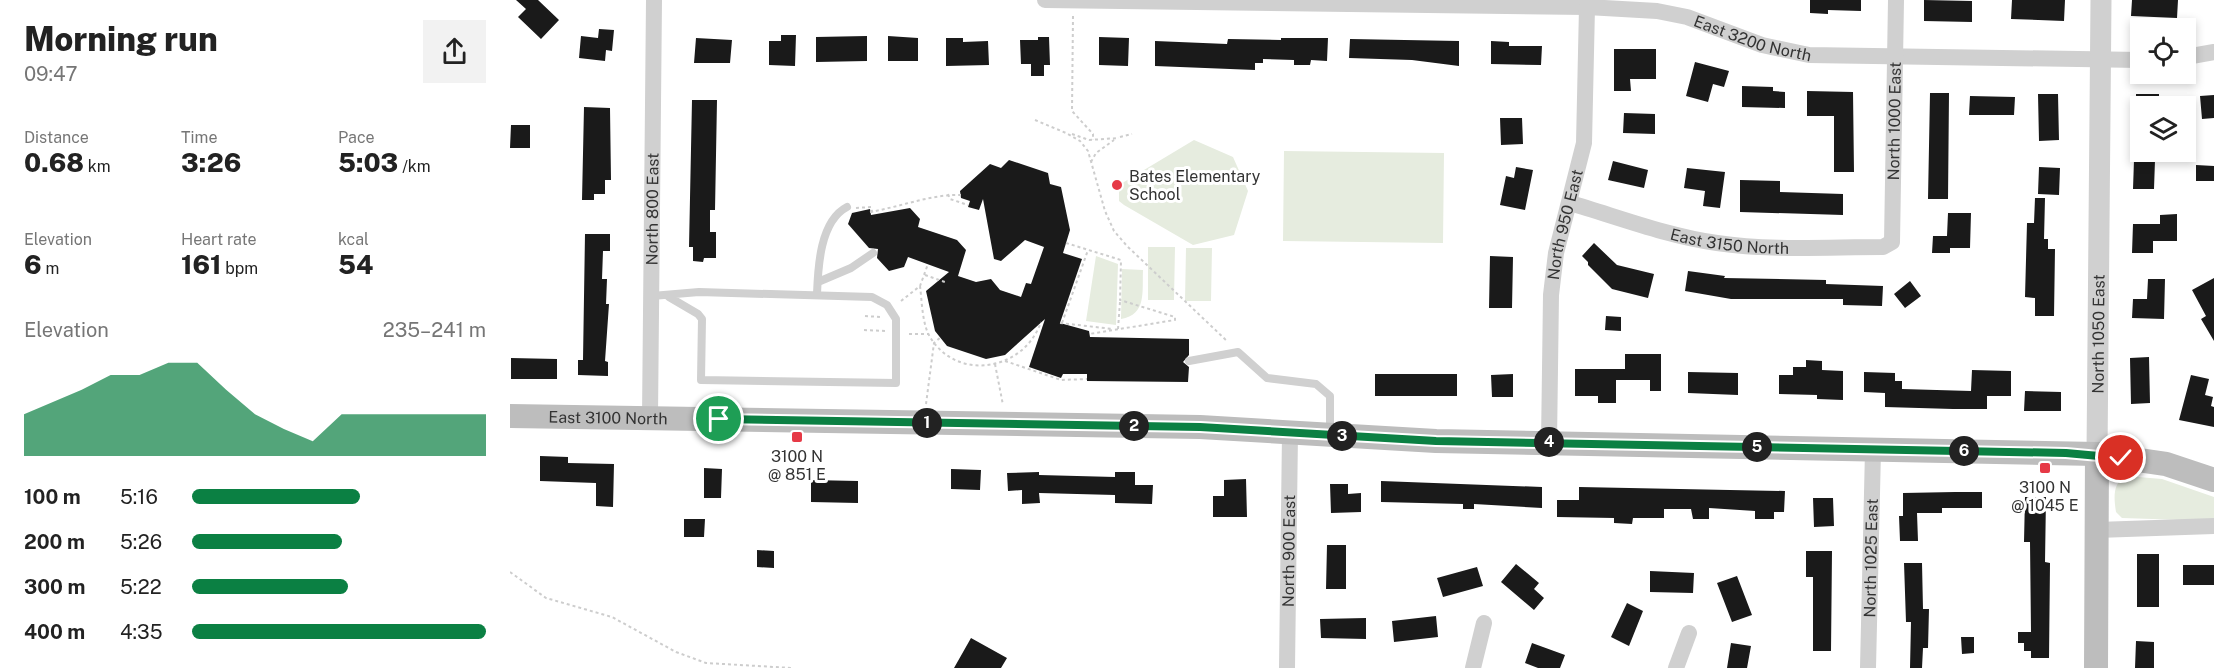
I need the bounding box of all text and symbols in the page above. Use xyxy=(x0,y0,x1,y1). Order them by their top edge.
street label: East 3200 North xyxy=(1691,11,1813,65)
map controls xyxy=(2130,18,2196,162)
button: locate xyxy=(2130,18,2196,84)
text: Morning run xyxy=(24,20,218,58)
button: share xyxy=(423,20,486,83)
text: 09:47 xyxy=(24,62,78,86)
street label: North 1000 East xyxy=(1884,62,1904,181)
button: layers xyxy=(2130,96,2196,162)
text: Distance xyxy=(24,128,89,147)
text: Time xyxy=(181,128,217,147)
text: Pace xyxy=(338,128,375,147)
text: 0.68 xyxy=(24,147,84,178)
text: 3:26 xyxy=(181,147,241,178)
text: 5:03 xyxy=(338,147,398,178)
street label: North 800 East xyxy=(642,153,662,266)
text: km xyxy=(84,157,111,176)
text: /km xyxy=(398,157,431,176)
place label: Bates Elementary School xyxy=(1129,167,1261,204)
street label: North 950 East xyxy=(1543,167,1586,281)
marker: Bates Elementary School xyxy=(1110,178,1124,192)
street label: East 3150 North xyxy=(1668,224,1789,257)
text: Elevation xyxy=(24,230,92,249)
text: Heart rate xyxy=(181,230,257,249)
text: kcal xyxy=(338,230,369,249)
text: 6 xyxy=(24,249,42,280)
text: 161 xyxy=(181,249,221,280)
text: 54 xyxy=(338,249,373,280)
text: m xyxy=(42,259,59,278)
text: bpm xyxy=(221,259,258,278)
street label: North 1050 East xyxy=(2088,274,2108,394)
text: Elevation xyxy=(24,318,109,342)
text: 235–241 m xyxy=(383,318,486,342)
pin xyxy=(693,393,744,444)
icon: arrive xyxy=(702,402,735,435)
street label: East 3100 North xyxy=(548,407,668,428)
pin: 1 xyxy=(912,408,942,438)
pin: 2 xyxy=(1119,411,1149,441)
text: 1 xyxy=(924,413,930,432)
text: 2 xyxy=(1129,416,1139,435)
pin: 3 xyxy=(1327,421,1357,451)
text: 3 xyxy=(1337,426,1347,445)
pin: 4 xyxy=(1534,427,1564,457)
marker: 3100 N @ 851 E xyxy=(790,430,804,444)
text: 4 xyxy=(1544,432,1554,451)
pin: 5 xyxy=(1742,432,1772,462)
pin xyxy=(2095,432,2146,483)
pin: 6 xyxy=(1949,436,1979,466)
text: 5 xyxy=(1752,437,1762,456)
text: 6 xyxy=(1959,441,1969,460)
icon: check xyxy=(2104,441,2137,474)
place label: 3100 N @ 851 E xyxy=(768,447,826,484)
marker: 3100 N @ 1045 E xyxy=(2038,461,2052,475)
place label: 3100 N @ 1045 E xyxy=(2011,478,2079,515)
text: 100 m xyxy=(24,485,81,509)
text: 5:16 xyxy=(120,485,158,509)
street label: North 900 East xyxy=(1278,495,1299,607)
street label: North 1025 East xyxy=(1860,498,1881,618)
text: 200 m xyxy=(24,530,85,554)
text: 5:26 xyxy=(120,530,162,554)
text: 300 m xyxy=(24,575,85,599)
text: 5:22 xyxy=(120,575,162,599)
text: 400 m xyxy=(24,620,85,644)
text: 4:35 xyxy=(120,620,163,644)

